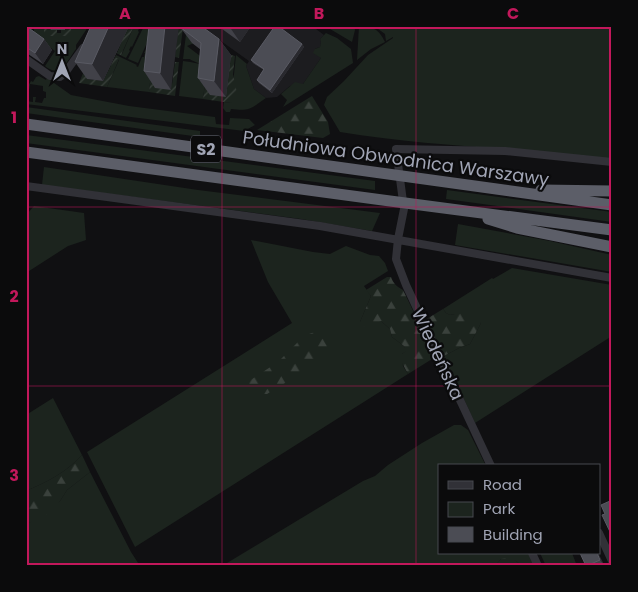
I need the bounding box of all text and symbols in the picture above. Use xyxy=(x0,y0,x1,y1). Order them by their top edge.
text: A xyxy=(119,2,131,25)
text: B xyxy=(314,2,324,25)
text: C xyxy=(507,2,519,25)
north arrow xyxy=(38,38,88,88)
text: N xyxy=(57,39,67,59)
text: 1 xyxy=(11,106,17,129)
street label: Południowa Obwodnica Warszawy xyxy=(241,124,551,192)
road number: S2 xyxy=(191,136,221,162)
text: 2 xyxy=(9,285,19,308)
street label: Wiedeńska xyxy=(406,304,470,404)
text: 3 xyxy=(9,464,19,487)
legend xyxy=(438,464,600,554)
text: Road xyxy=(483,474,522,495)
text: Park xyxy=(483,498,515,519)
text: Building xyxy=(483,524,543,545)

